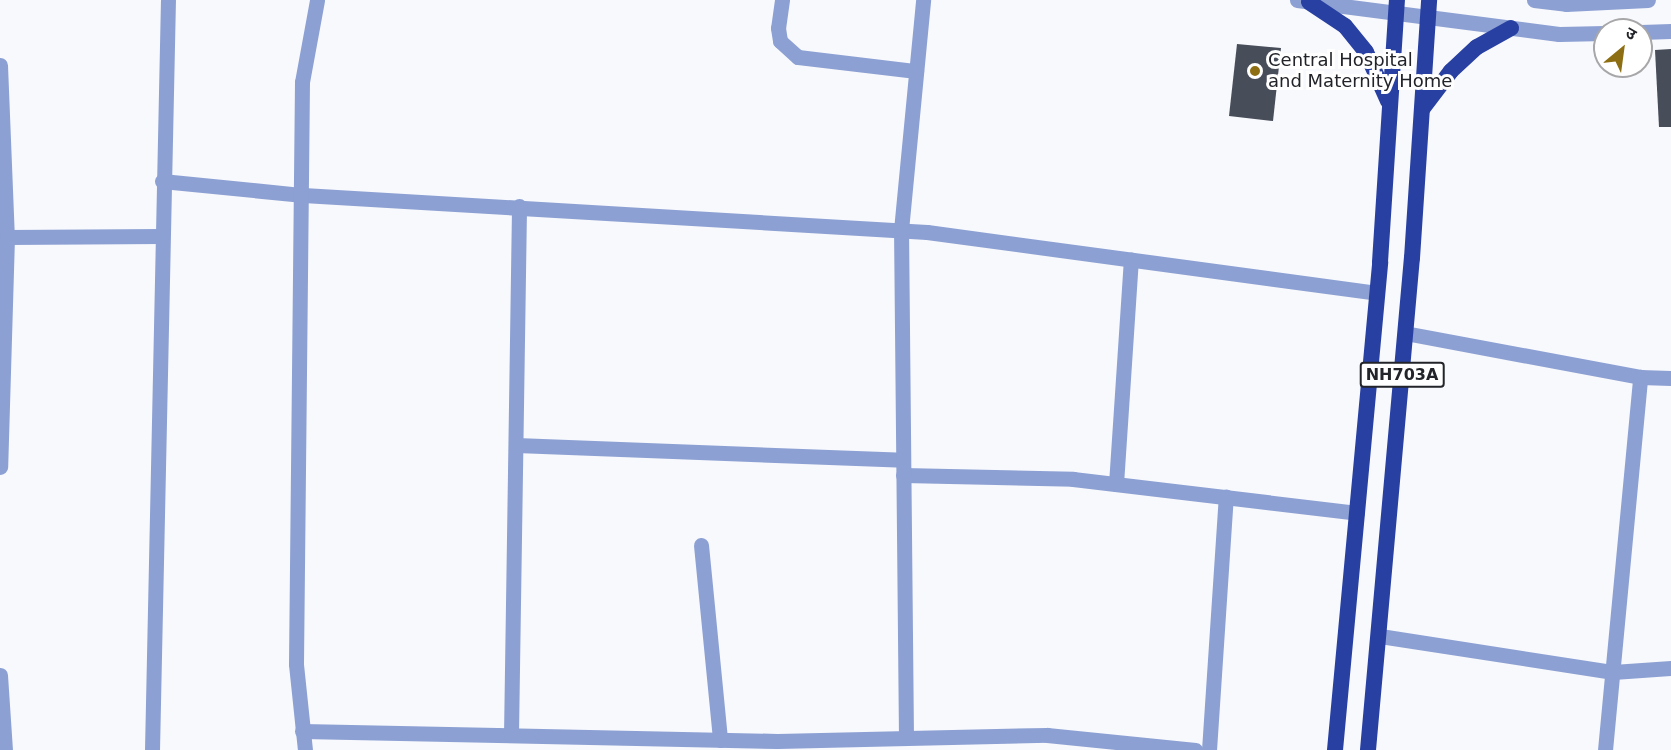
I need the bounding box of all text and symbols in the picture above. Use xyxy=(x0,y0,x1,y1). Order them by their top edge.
north arrow xyxy=(1593,18,1653,78)
text: उ xyxy=(1622,23,1640,44)
place label: Central Hospital and Maternity Home xyxy=(1268,50,1452,92)
marker: Central Hospital and Maternity Home xyxy=(1246,62,1264,80)
road number: NH703A xyxy=(1358,362,1446,388)

